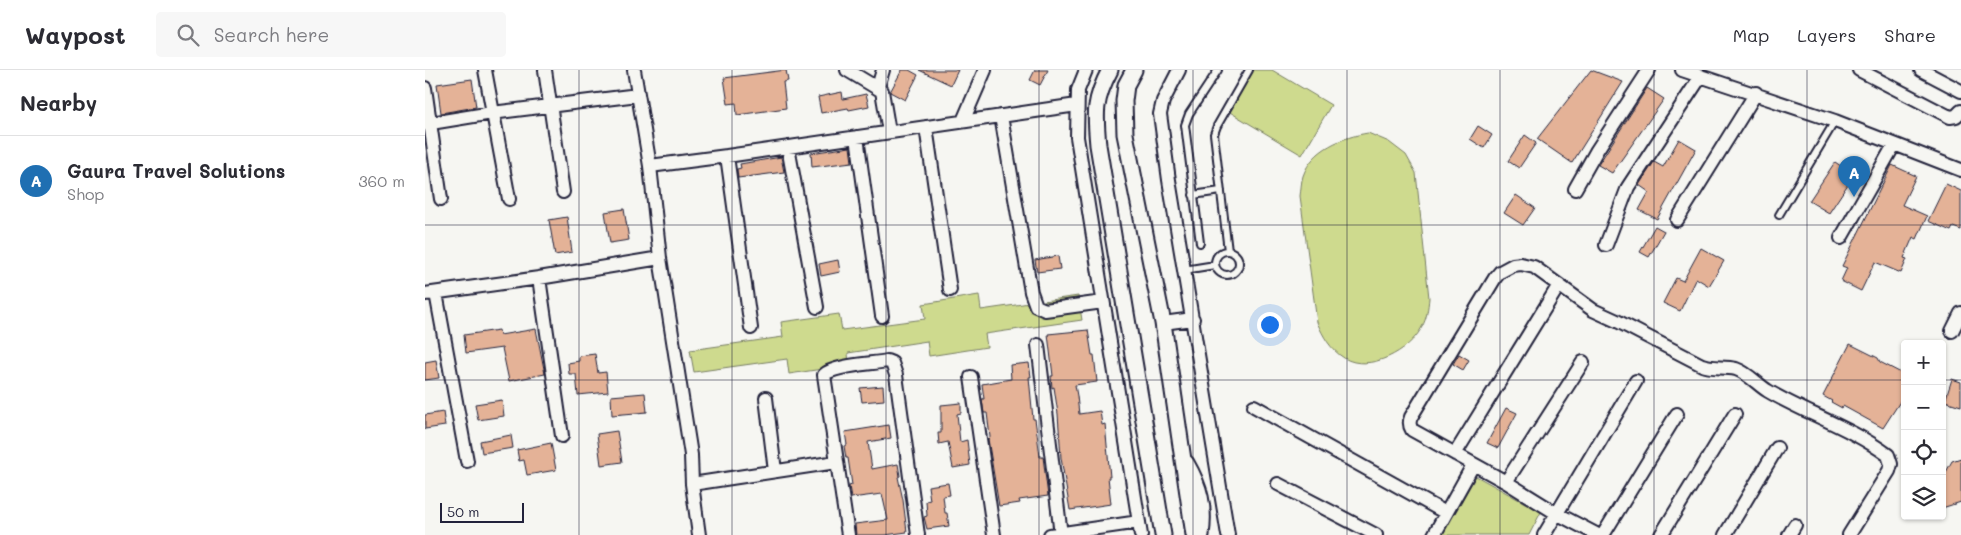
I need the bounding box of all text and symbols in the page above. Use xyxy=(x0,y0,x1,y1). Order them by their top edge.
search box xyxy=(156,12,506,57)
text: Waypost xyxy=(25,19,126,50)
icon: search xyxy=(174,21,202,49)
text: Search here xyxy=(214,22,329,47)
text: Map xyxy=(1733,23,1769,47)
text: Layers xyxy=(1797,23,1856,47)
text: Share xyxy=(1884,23,1936,47)
text: Nearby xyxy=(20,89,97,116)
pin: A xyxy=(1838,156,1870,197)
text: Gaura Travel Solutions xyxy=(67,158,285,183)
text: A xyxy=(30,170,42,191)
text: 360 m xyxy=(358,170,405,191)
text: Shop xyxy=(67,183,104,204)
your location xyxy=(1257,312,1283,338)
map controls xyxy=(1901,340,1946,520)
button: + xyxy=(1901,340,1946,385)
button: − xyxy=(1901,385,1946,430)
button: locate xyxy=(1901,430,1946,475)
button: layers xyxy=(1901,475,1946,520)
scale bar xyxy=(440,500,524,523)
text: 50 m xyxy=(447,502,479,521)

